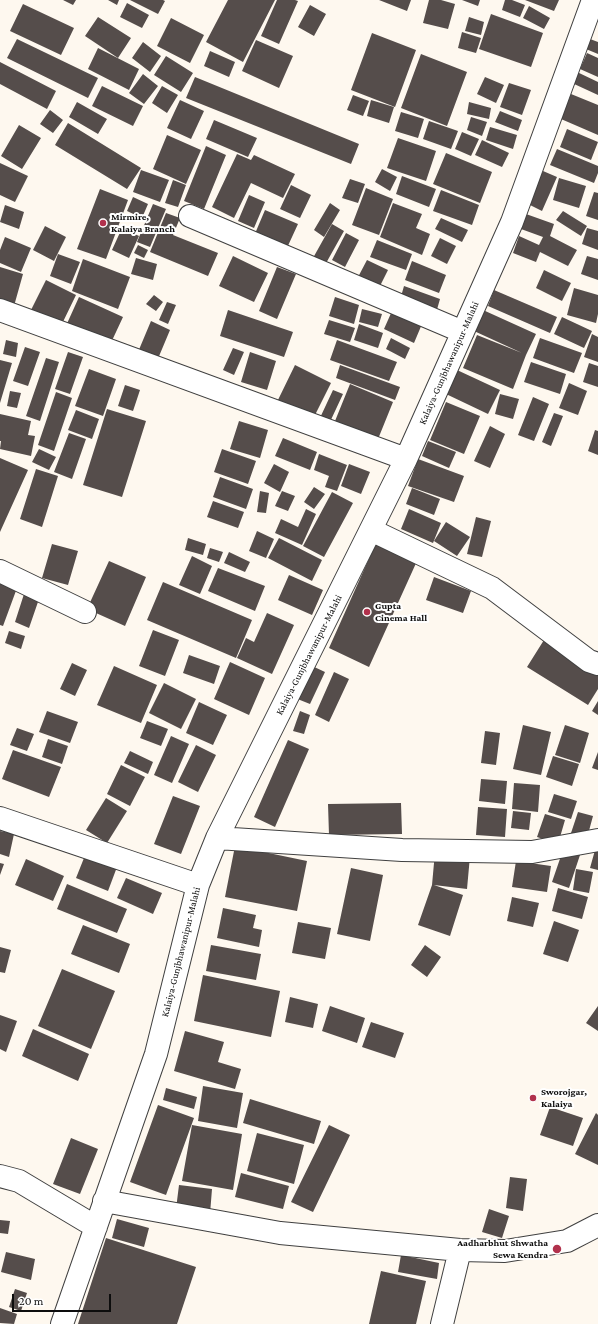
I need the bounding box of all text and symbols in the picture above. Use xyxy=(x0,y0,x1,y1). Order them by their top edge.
place label: Mirmire, Kalaiya Branch xyxy=(111,211,175,234)
marker: Mirmire, Kalaiya Branch xyxy=(98,218,108,228)
street label: Kalaiya-Gunjbhawanipur-Malahi xyxy=(416,300,482,426)
street label: Kalaiya-Gunjbhawanipur-Malahi xyxy=(273,593,345,717)
place label: Gupta Cinema Hall xyxy=(375,600,427,624)
marker: Gupta Cinema Hall xyxy=(362,607,372,617)
street label: Kalaiya-Gunjbhawanipur-Malahi xyxy=(159,886,203,1018)
place label: Sworojgar, Kalaiya xyxy=(541,1086,587,1110)
marker: Sworojgar, Kalaiya xyxy=(528,1093,538,1103)
place label: Aadharbhut Shwatha Sewa Kendra xyxy=(457,1237,548,1260)
marker: Aadharbhut Shwatha Sewa Kendra xyxy=(551,1243,563,1255)
scale bar xyxy=(14,1286,113,1312)
text: 20 m xyxy=(19,1294,43,1308)

